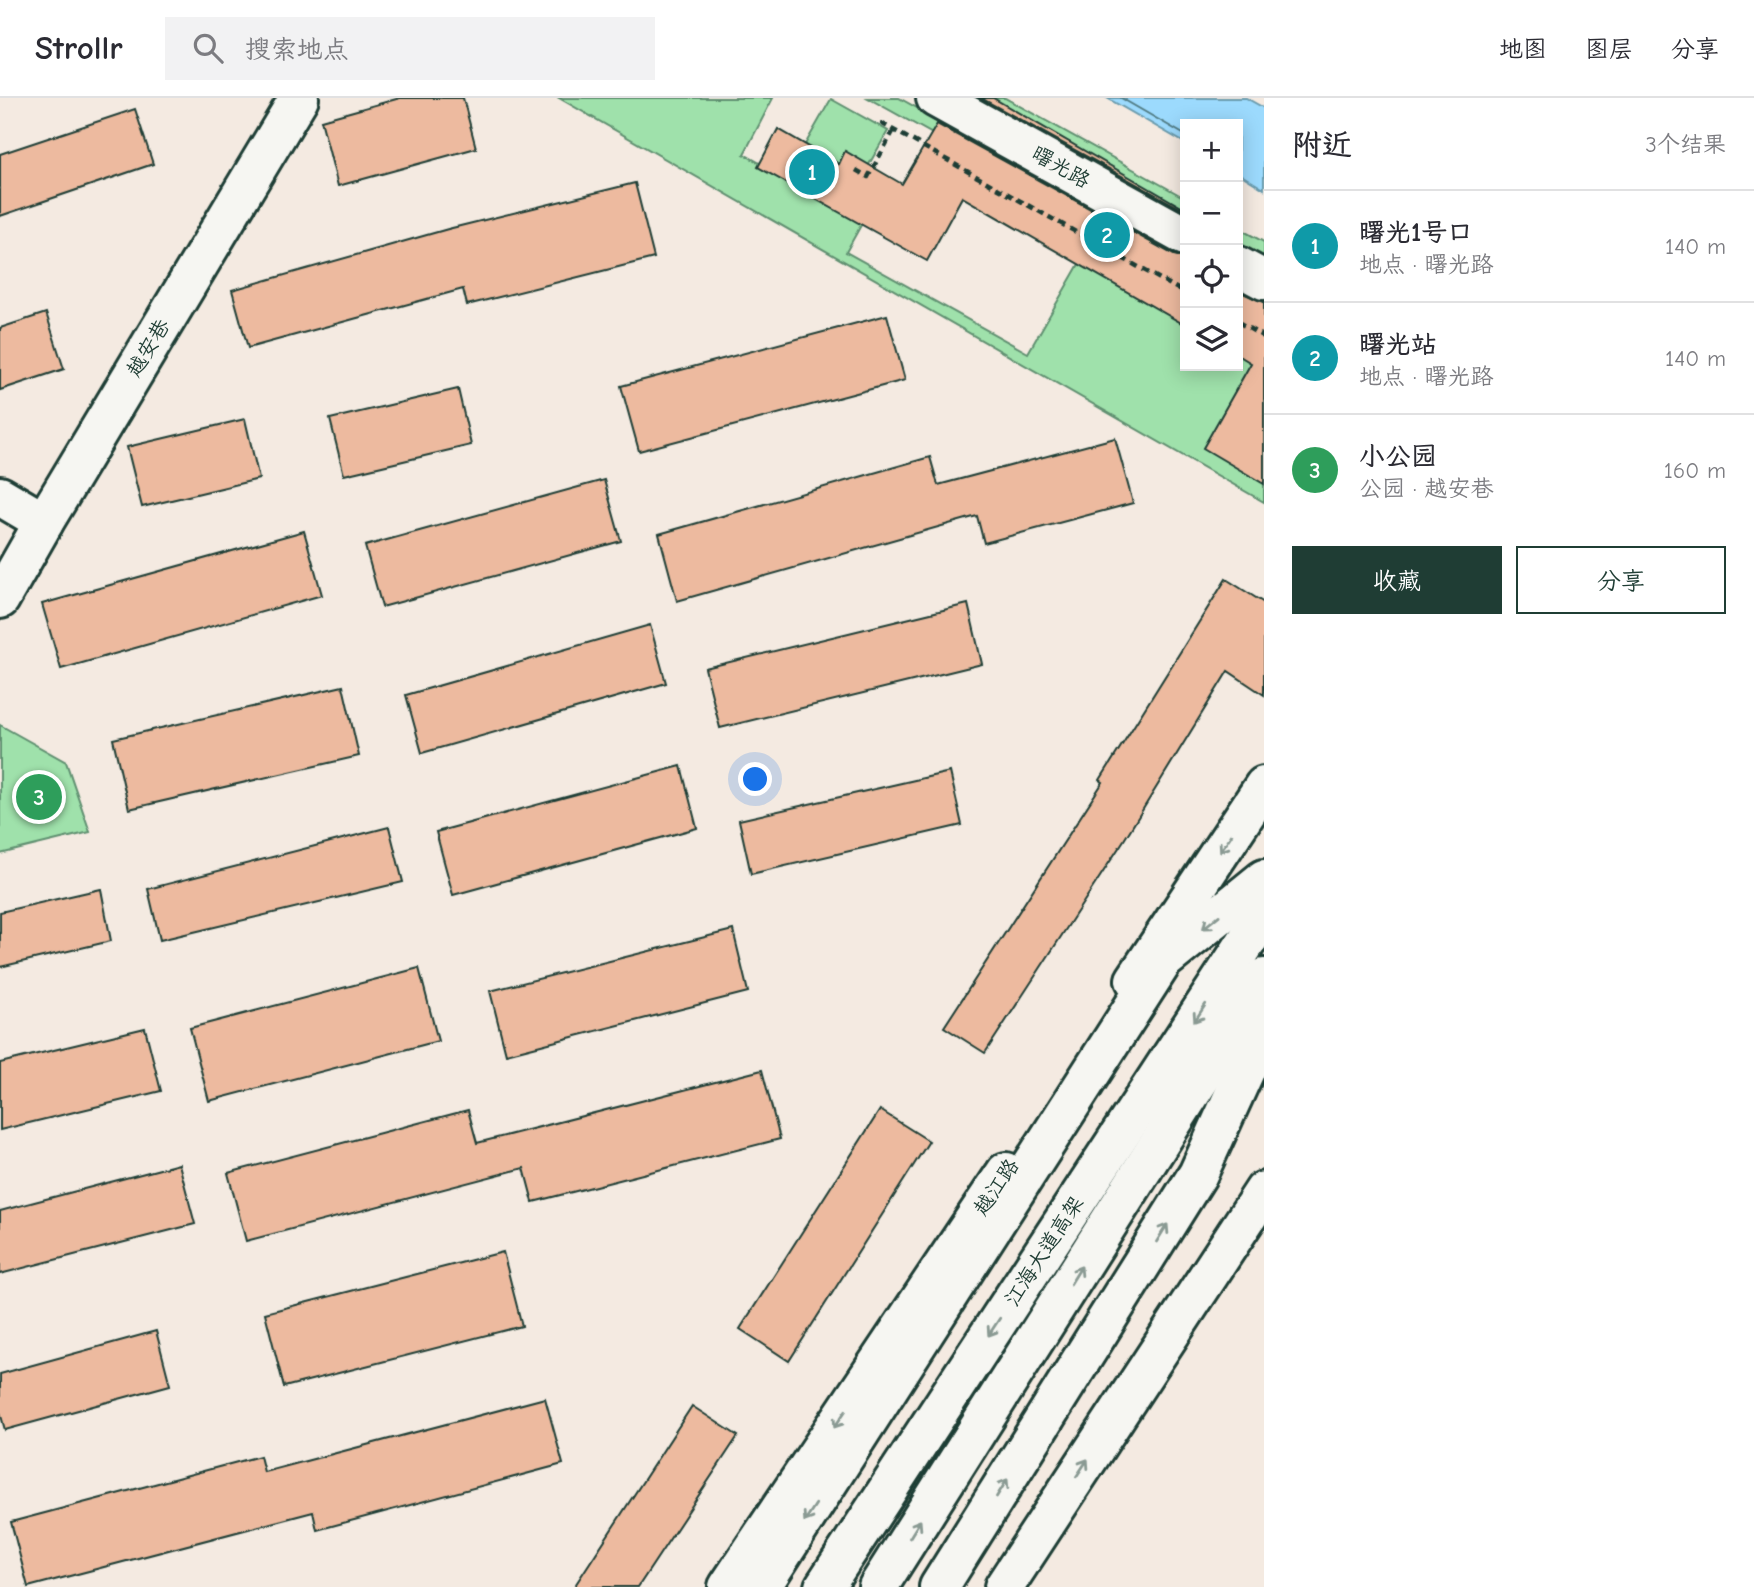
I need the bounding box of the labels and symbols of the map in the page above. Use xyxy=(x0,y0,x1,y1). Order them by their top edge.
street label: 曙光路 xyxy=(1028,141,1094,193)
pin: 1 xyxy=(789,146,835,198)
pin: 2 xyxy=(1084,209,1130,261)
street label: 越安巷 xyxy=(121,315,175,381)
your location xyxy=(738,762,772,796)
pin: 3 xyxy=(16,771,62,823)
one-way arrow xyxy=(1219,833,1233,852)
one-way arrow xyxy=(1203,914,1221,930)
one-way arrow xyxy=(1192,1003,1206,1023)
street label: 越江路 xyxy=(968,1154,1024,1220)
street label: 江海大道高架 xyxy=(1000,1192,1088,1310)
one-way arrow xyxy=(1155,1223,1169,1243)
one-way arrow xyxy=(1068,1266,1083,1285)
one-way arrow xyxy=(987,1316,1001,1336)
one-way arrow xyxy=(833,1409,848,1428)
one-way arrow xyxy=(1075,1459,1089,1479)
one-way arrow xyxy=(995,1478,1009,1498)
one-way arrow xyxy=(802,1503,817,1522)
one-way arrow xyxy=(908,1520,922,1540)

